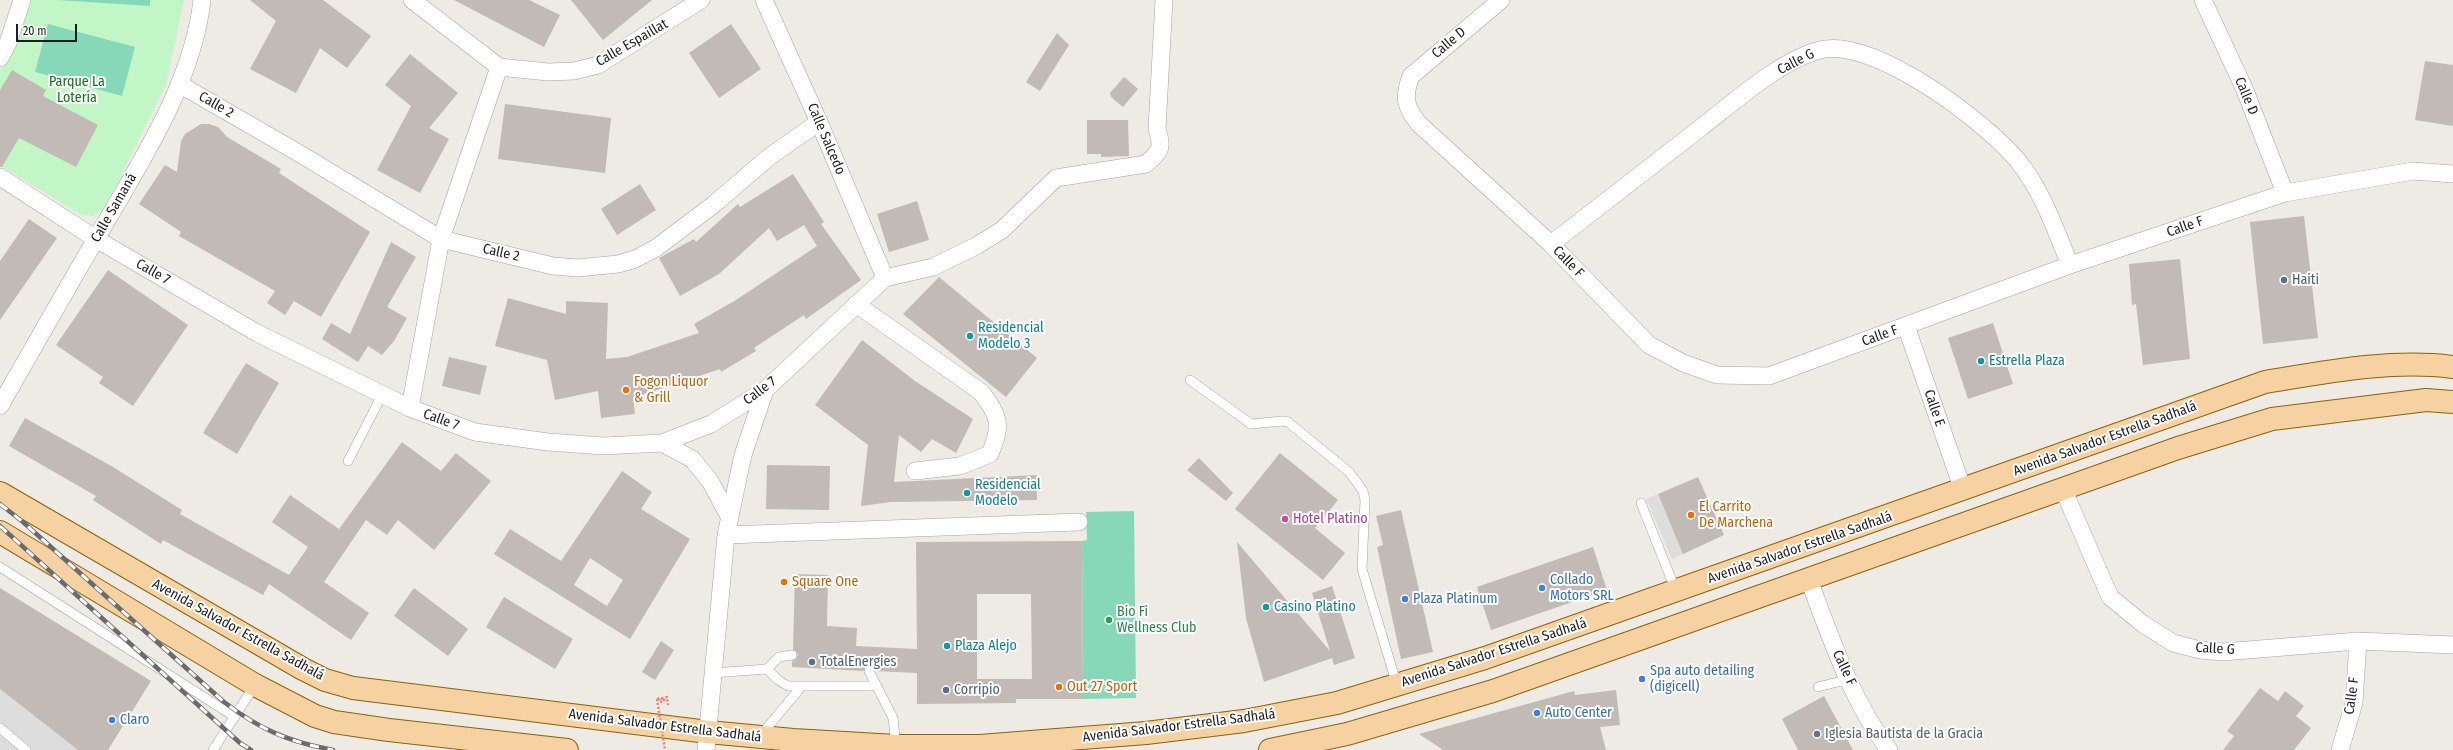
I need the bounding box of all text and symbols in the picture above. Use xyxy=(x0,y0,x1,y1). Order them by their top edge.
scale bar xyxy=(18,16,79,42)
street label: Calle Espaillat xyxy=(593,16,671,70)
text: 20 m xyxy=(23,24,47,38)
street label: Calle D xyxy=(1429,24,1469,62)
street label: Calle G xyxy=(1775,46,1817,78)
park label: Parque La Lotería xyxy=(49,74,105,106)
street label: Calle D xyxy=(2231,75,2261,117)
street label: Calle 2 xyxy=(196,88,236,122)
street label: Calle Salcedo xyxy=(803,101,849,177)
street label: Calle Samaná xyxy=(88,171,140,245)
street label: Calle F xyxy=(2165,213,2205,241)
street label: Calle 2 xyxy=(481,241,521,265)
street label: Calle F xyxy=(1549,243,1587,281)
street label: Calle 7 xyxy=(133,256,173,288)
place label: Haiti xyxy=(2292,272,2319,288)
marker: Haiti xyxy=(2279,275,2289,285)
place label: Residencial Modelo 3 xyxy=(978,320,1044,352)
street label: Calle F xyxy=(1860,322,1900,350)
marker: Residencial Modelo 3 xyxy=(965,331,975,341)
place label: Estrella Plaza xyxy=(1989,353,2065,369)
marker: Estrella Plaza xyxy=(1976,356,1986,366)
street label: Calle 7 xyxy=(740,373,780,409)
place label: Fogon Liquor & Grill xyxy=(634,374,708,406)
marker: Fogon Liquor & Grill xyxy=(621,385,631,395)
street label: Calle E xyxy=(1920,387,1948,429)
street label: Avenida Salvador Estrella Sadhalá xyxy=(2011,398,2199,480)
street label: Calle 7 xyxy=(421,406,461,434)
place label: Residencial Modelo xyxy=(975,477,1041,510)
marker: Residencial Modelo xyxy=(962,488,972,498)
place label: El Carrito De Marchena xyxy=(1699,499,1773,532)
street label: Avenida Salvador Estrella Sadhalá xyxy=(1706,508,1894,588)
marker: El Carrito De Marchena xyxy=(1686,510,1696,520)
place label: Hotel Platino xyxy=(1293,511,1368,527)
marker: Hotel Platino xyxy=(1280,514,1290,524)
place label: Collado Motors SRL xyxy=(1550,572,1614,604)
place label: Square One xyxy=(792,574,858,590)
street label: Avenida Salvador Estrella Sadhalá xyxy=(149,576,327,684)
marker: Square One xyxy=(779,577,789,587)
marker: Collado Motors SRL xyxy=(1537,583,1547,593)
place label: Plaza Platinum xyxy=(1413,591,1497,607)
marker: Plaza Platinum xyxy=(1400,594,1410,604)
place label: Casino Platino xyxy=(1274,599,1356,615)
marker: Casino Platino xyxy=(1261,602,1271,612)
place label: Bio Fi Wellness Club xyxy=(1117,604,1196,636)
marker: Bio Fi Wellness Club xyxy=(1104,615,1114,625)
street label: Avenida Salvador Estrella Sadhalá xyxy=(1399,615,1589,691)
place label: Plaza Alejo xyxy=(955,638,1017,654)
street label: Calle G xyxy=(2195,640,2235,658)
marker: Plaza Alejo xyxy=(942,641,952,651)
street label: Calle F xyxy=(1828,648,1860,688)
place label: TotalEnergies xyxy=(820,654,896,670)
marker: TotalEnergies xyxy=(807,657,817,667)
place label: Spa auto detailing (digicell) xyxy=(1650,663,1754,696)
marker: Spa auto detailing (digicell) xyxy=(1637,674,1647,684)
street label: Calle F xyxy=(2341,676,2363,716)
place label: Out 27 Sport xyxy=(1067,679,1137,695)
place label: Corripio xyxy=(954,682,1000,698)
marker: Out 27 Sport xyxy=(1054,682,1064,692)
marker: Corripio xyxy=(941,685,951,695)
place label: Auto Center xyxy=(1545,705,1612,721)
street label: Avenida Salvador Estrella Sadhalá xyxy=(568,706,762,746)
street label: Avenida Salvador Estrella Sadhalá xyxy=(1082,706,1276,746)
marker: Auto Center xyxy=(1532,708,1542,718)
place label: Claro xyxy=(120,712,149,728)
marker: Claro xyxy=(107,715,117,725)
place label: Iglesia Bautista de la Gracia xyxy=(1825,726,1983,742)
marker: Iglesia Bautista de la Gracia xyxy=(1812,729,1822,739)

